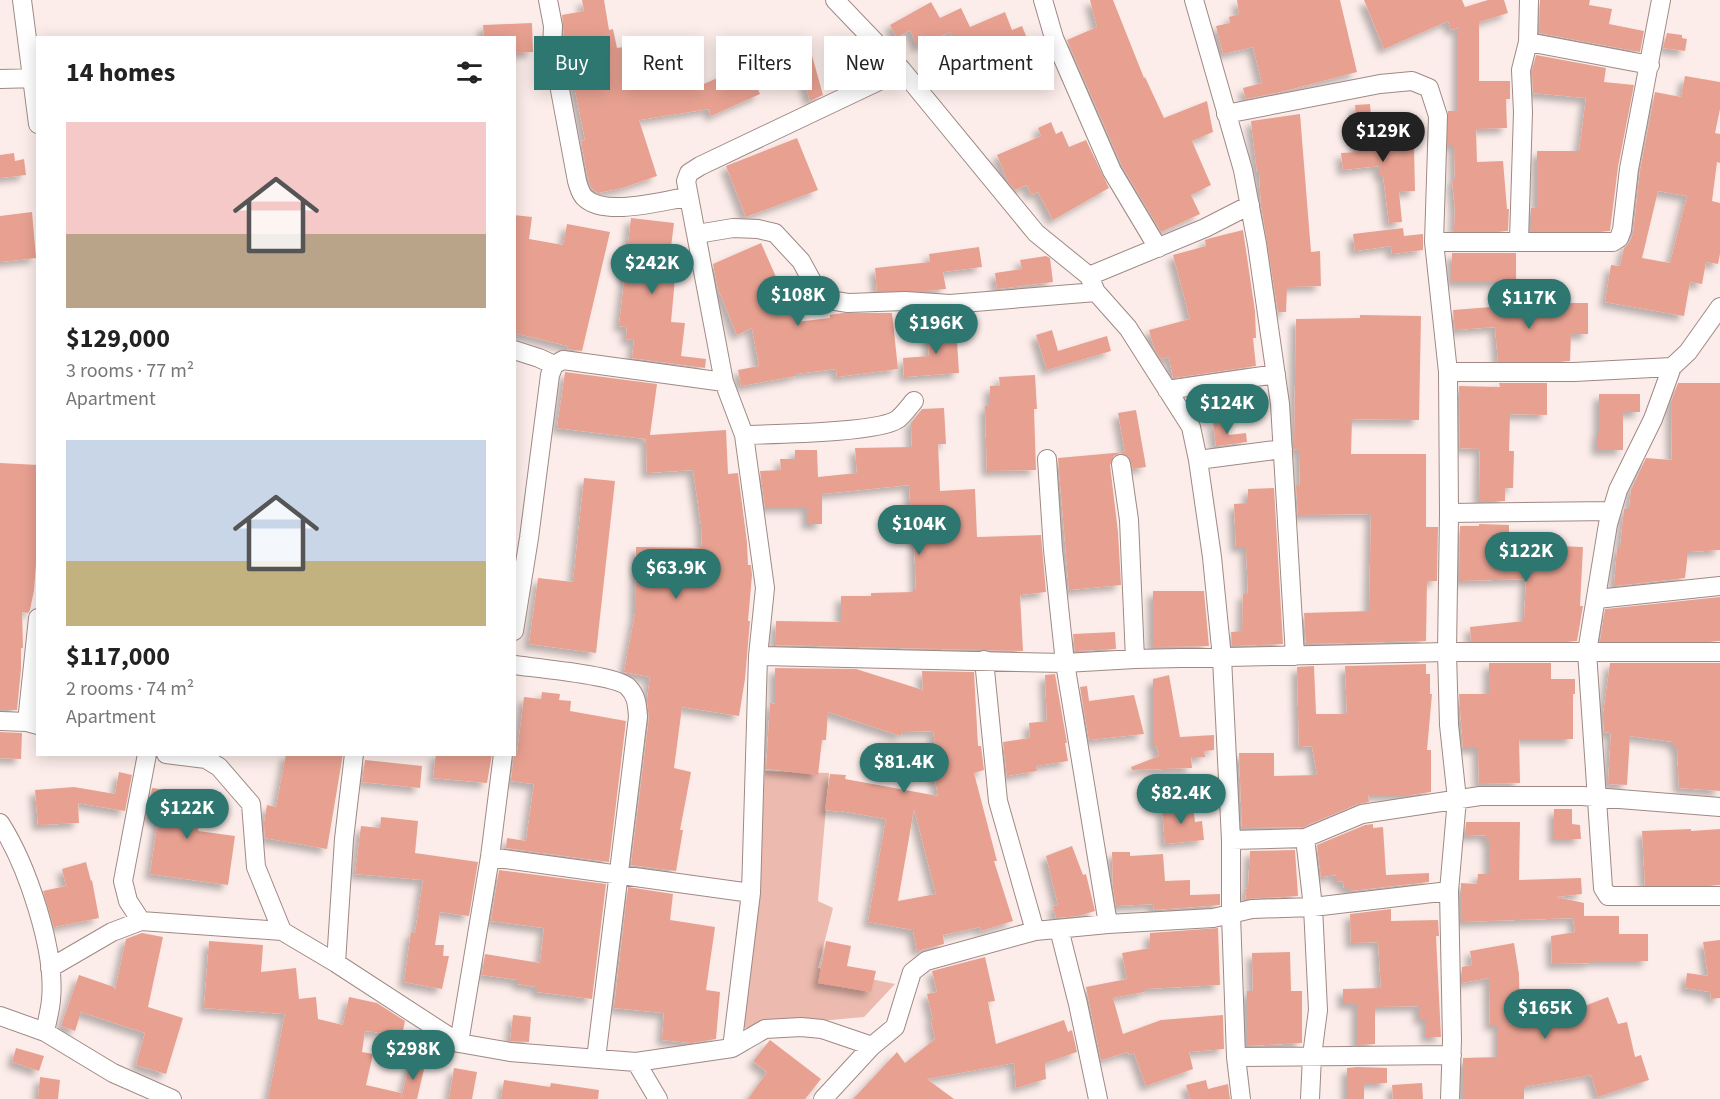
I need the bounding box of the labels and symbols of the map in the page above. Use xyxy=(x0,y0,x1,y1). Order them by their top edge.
pin: $129K xyxy=(1341,112,1425,163)
pin: $242K xyxy=(610,244,694,295)
pin: $108K xyxy=(756,276,840,327)
pin: $117K xyxy=(1487,279,1571,330)
pin: $196K xyxy=(894,304,978,355)
pin: $124K xyxy=(1185,384,1269,435)
pin: $104K xyxy=(877,505,961,556)
pin: $122K xyxy=(1484,532,1568,583)
pin: $63.9K xyxy=(627,549,725,600)
pin: $81.4K xyxy=(855,743,953,794)
pin: $82.4K xyxy=(1132,774,1230,825)
pin: $122K xyxy=(145,789,229,840)
pin: $165K xyxy=(1503,989,1587,1040)
pin: $298K xyxy=(371,1030,455,1081)

